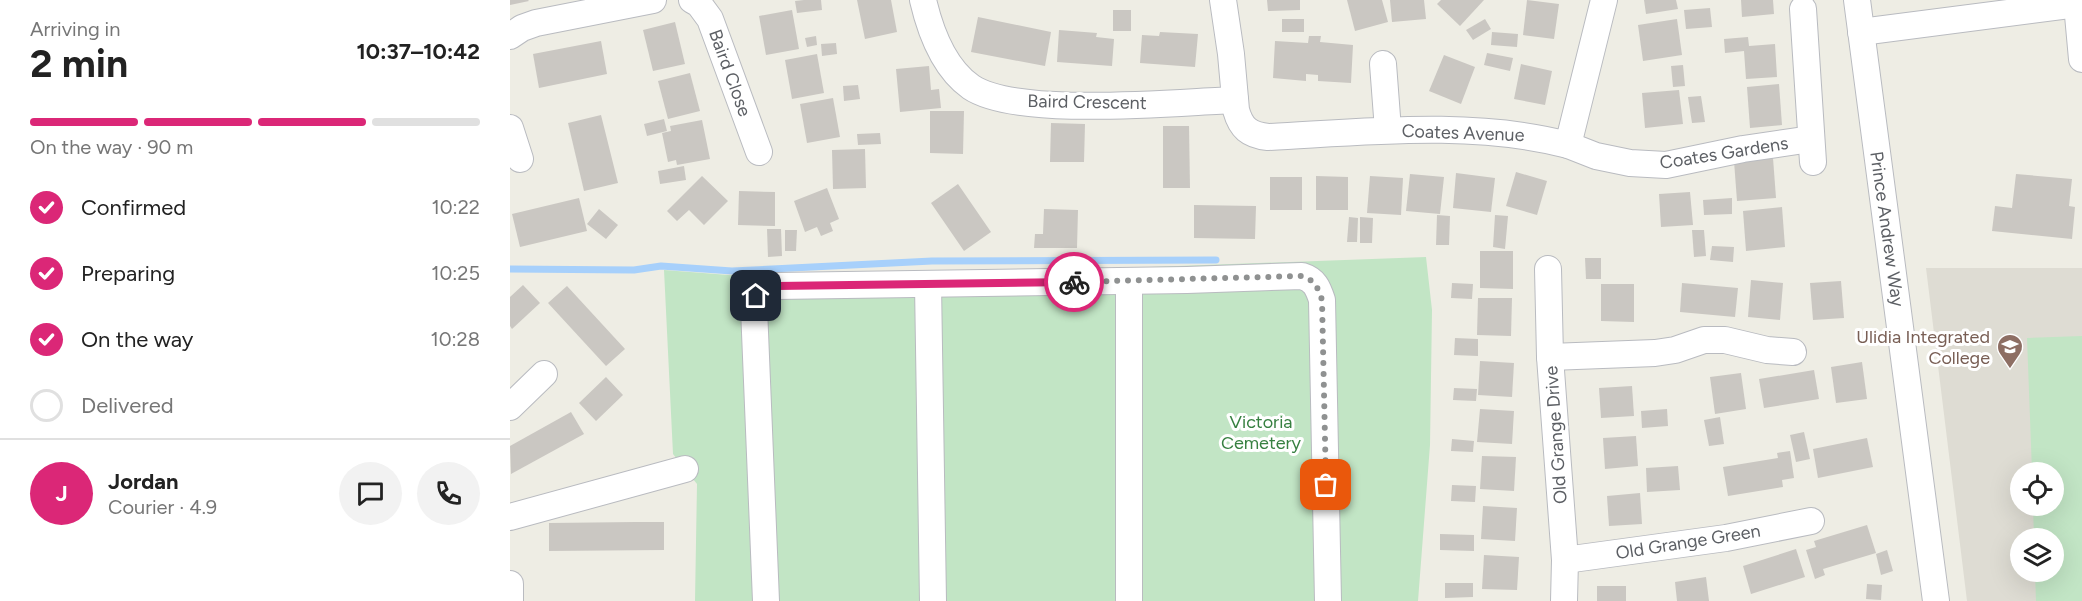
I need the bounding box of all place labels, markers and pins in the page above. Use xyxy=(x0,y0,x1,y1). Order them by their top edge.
pin xyxy=(730,270,781,321)
place label: Ulidia Integrated College xyxy=(1856,326,1990,369)
school or university icon: Ulidia Integrated College xyxy=(1995,332,2025,370)
pin xyxy=(1300,459,1351,510)

